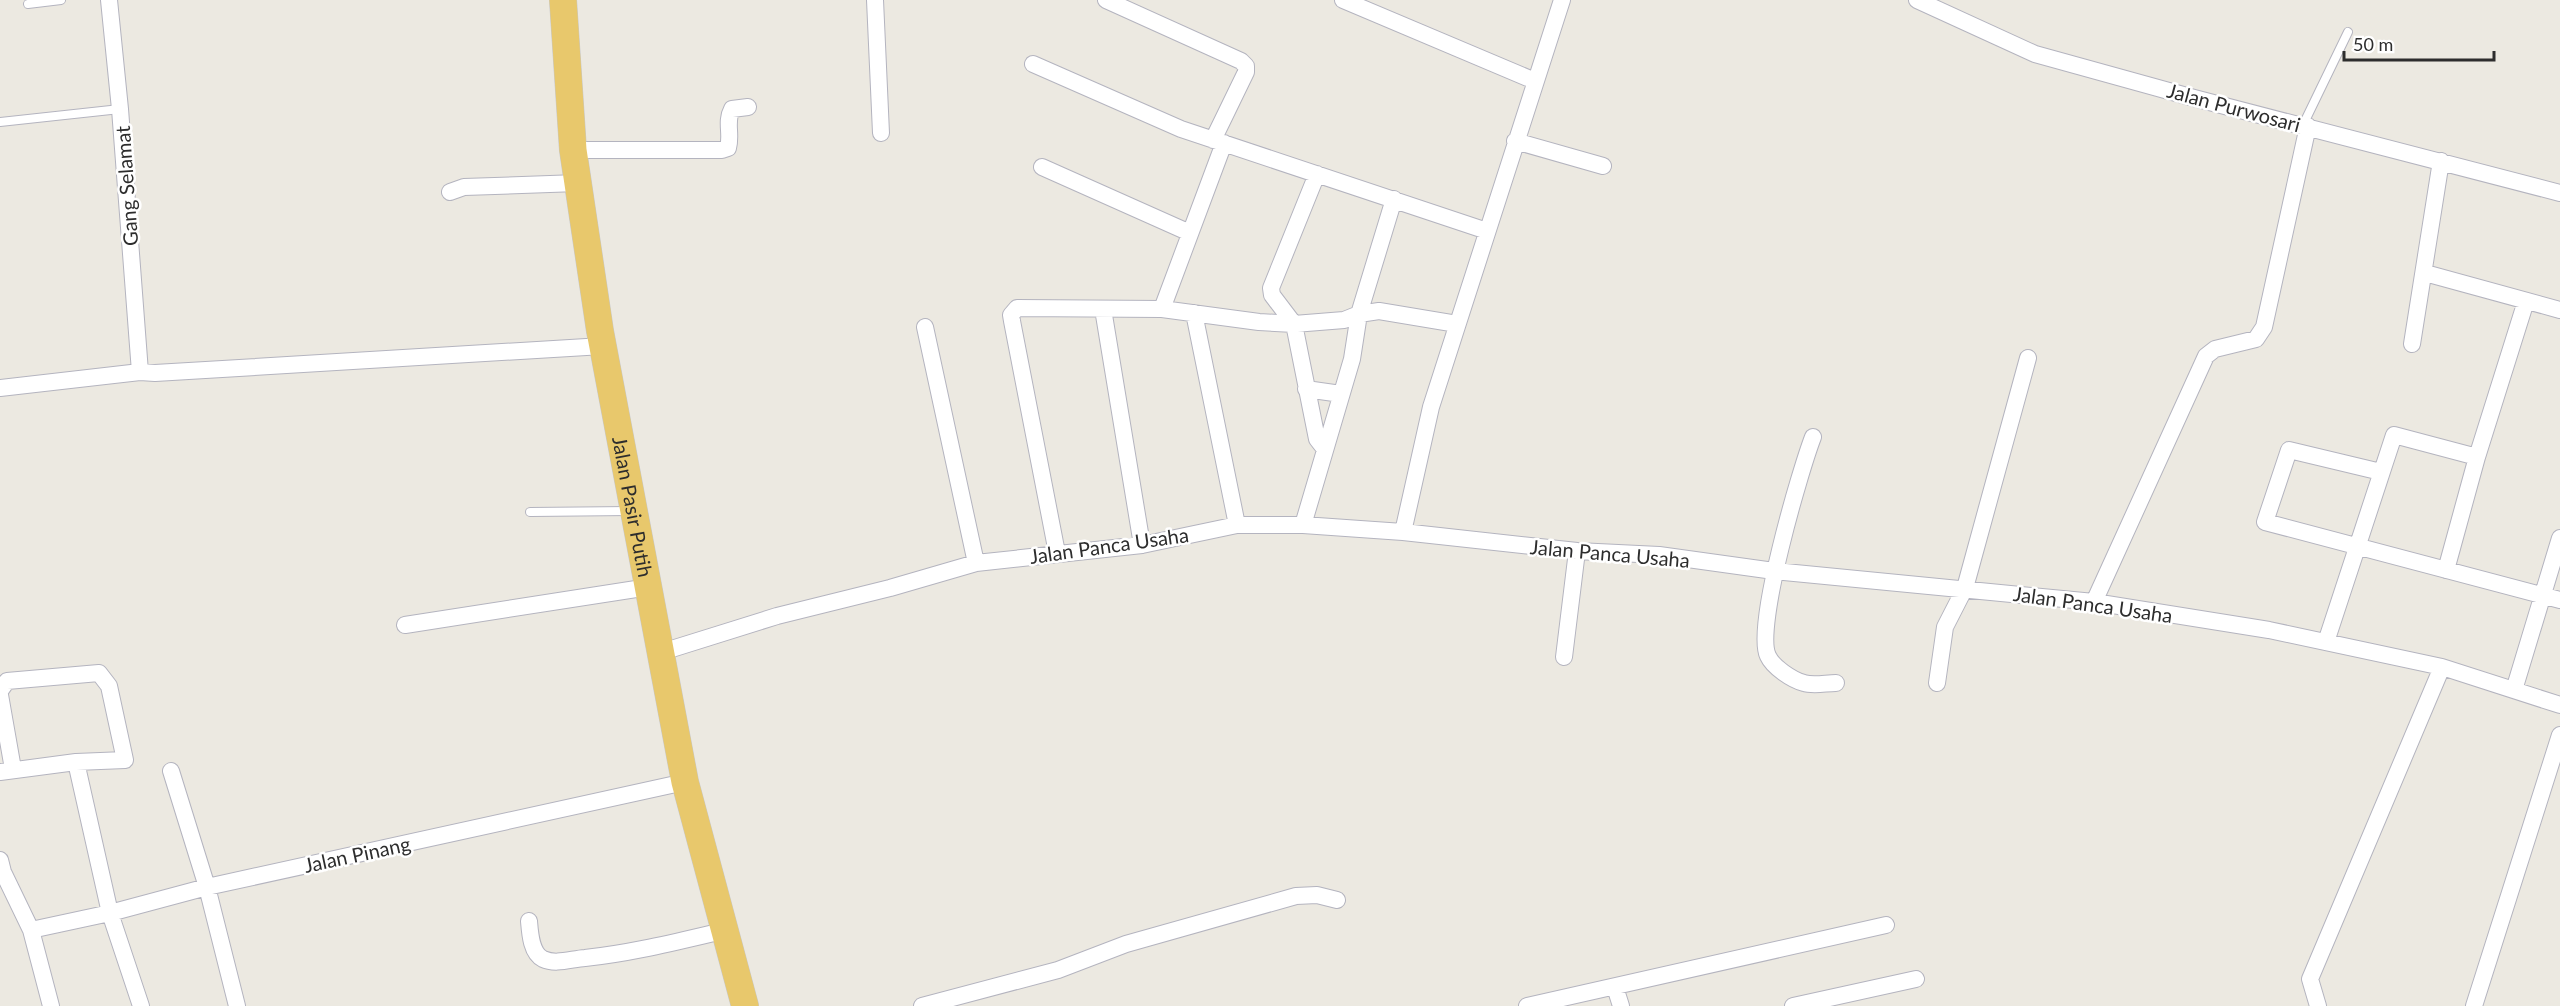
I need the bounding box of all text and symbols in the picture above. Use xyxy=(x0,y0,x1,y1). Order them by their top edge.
scale bar xyxy=(2344,24,2494,62)
text: 50 m xyxy=(2353,33,2393,55)
street label: Jalan Purwosari xyxy=(2165,78,2303,136)
street label: Gang Selamat xyxy=(110,125,142,247)
street label: Jalan Pasir Putih xyxy=(608,434,658,579)
street label: Jalan Panca Usaha xyxy=(1028,522,1190,568)
street label: Jalan Panca Usaha xyxy=(1529,534,1691,572)
street label: Jalan Panca Usaha xyxy=(2012,581,2174,627)
street label: Jalan Pinang xyxy=(302,831,412,877)

